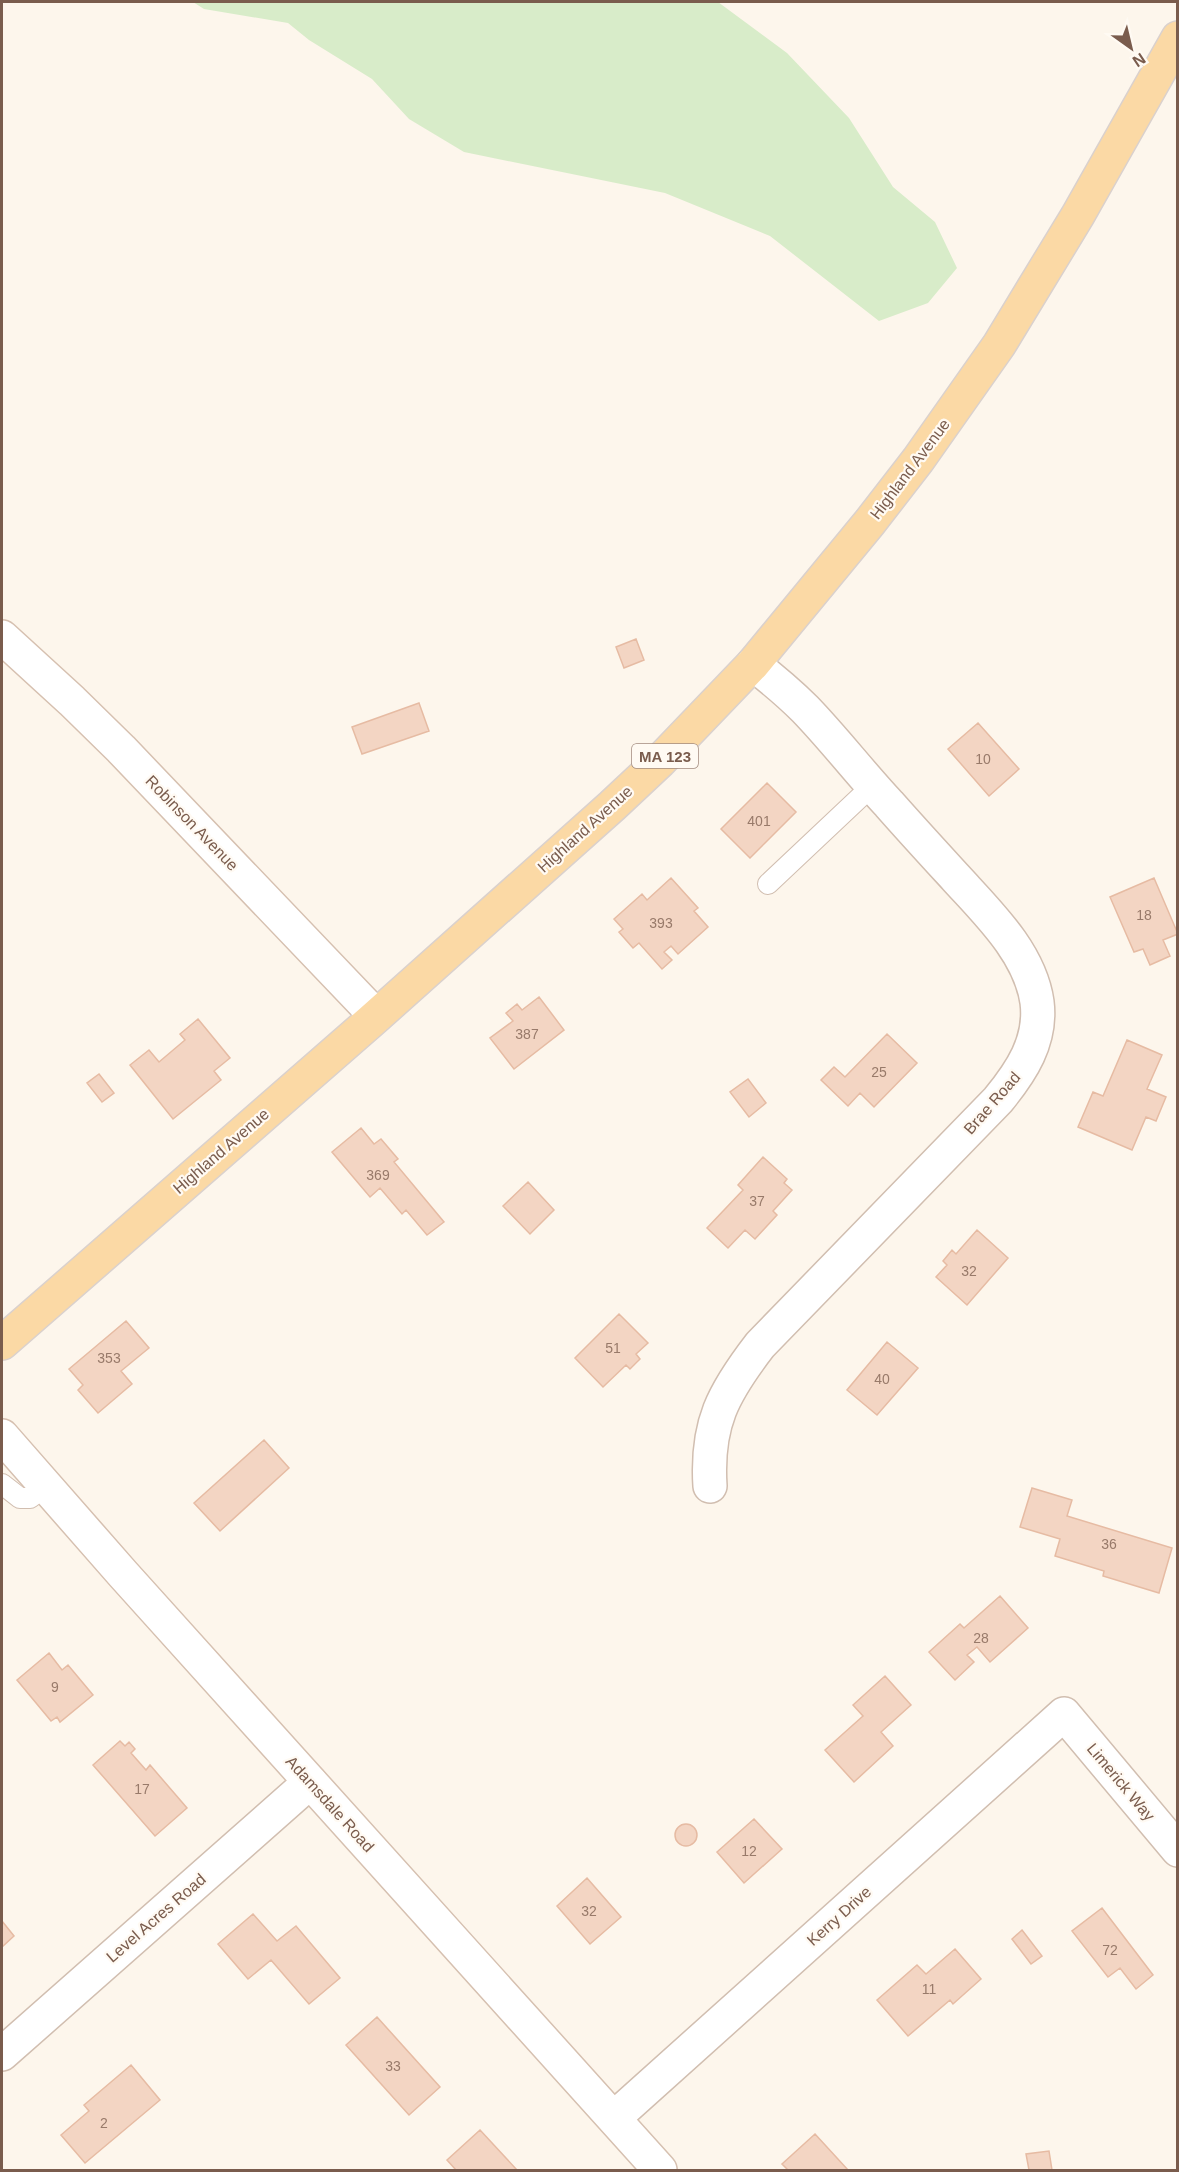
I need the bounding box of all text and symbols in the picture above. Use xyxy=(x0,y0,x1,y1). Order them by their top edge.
north arrow xyxy=(1101,18,1161,78)
text: N xyxy=(1130,50,1149,70)
street label: Highland Avenue xyxy=(867,416,953,522)
road number: MA 123 xyxy=(632,744,698,768)
house number: 10 xyxy=(975,751,991,767)
street label: Robinson Avenue xyxy=(142,772,242,874)
street label: Highland Avenue xyxy=(534,782,636,876)
house number: 401 xyxy=(747,813,771,829)
house number: 18 xyxy=(1136,907,1152,923)
house number: 393 xyxy=(649,915,673,931)
house number: 387 xyxy=(515,1026,539,1042)
house number: 25 xyxy=(871,1064,887,1080)
street label: Brae Road xyxy=(960,1069,1024,1137)
street label: Highland Avenue xyxy=(170,1105,272,1197)
house number: 369 xyxy=(366,1167,390,1183)
house number: 37 xyxy=(749,1193,765,1209)
house number: 32 xyxy=(961,1263,977,1279)
house number: 51 xyxy=(605,1340,621,1356)
house number: 353 xyxy=(97,1350,121,1366)
house number: 40 xyxy=(874,1371,890,1387)
house number: 36 xyxy=(1101,1536,1117,1552)
house number: 28 xyxy=(973,1630,989,1646)
house number: 9 xyxy=(51,1679,59,1695)
street label: Limerick Way xyxy=(1084,1740,1158,1824)
street label: Adamsdale Road xyxy=(283,1753,377,1855)
house number: 17 xyxy=(134,1781,150,1797)
house number: 12 xyxy=(741,1843,757,1859)
street label: Level Acres Road xyxy=(103,1870,209,1966)
street label: Kerry Drive xyxy=(804,1883,874,1949)
house number: 32 xyxy=(581,1903,597,1919)
house number: 72 xyxy=(1102,1942,1118,1958)
house number: 11 xyxy=(922,1981,936,1997)
house number: 33 xyxy=(385,2058,401,2074)
house number: 2 xyxy=(100,2115,108,2131)

